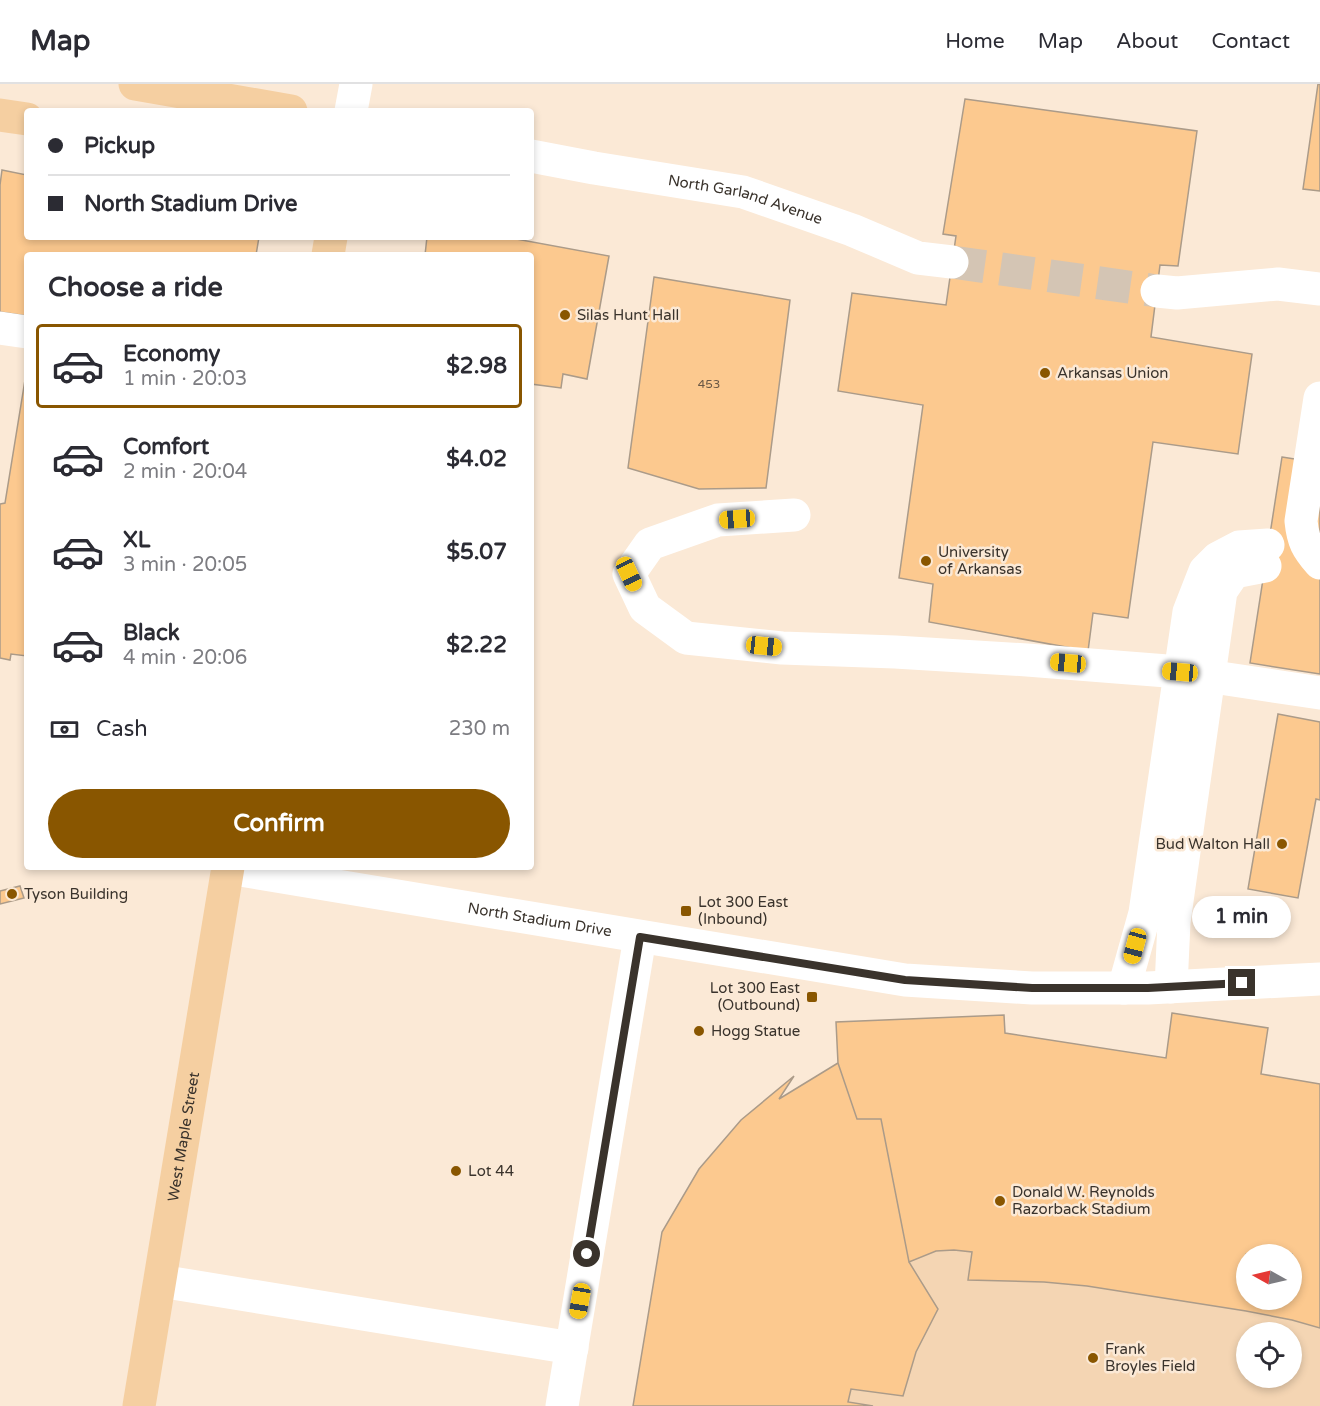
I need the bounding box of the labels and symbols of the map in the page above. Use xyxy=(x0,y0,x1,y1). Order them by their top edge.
street label: North Garland Avenue xyxy=(667,171,825,228)
place label: Silas Hunt Hall xyxy=(577,306,679,324)
marker: Silas Hunt Hall xyxy=(558,308,572,322)
place label: Arkansas Union xyxy=(1057,364,1168,382)
marker: Arkansas Union xyxy=(1038,366,1052,380)
house number: 453 xyxy=(698,377,720,391)
car xyxy=(718,509,756,529)
place label: University of Arkansas xyxy=(938,543,1022,578)
car xyxy=(613,554,645,594)
marker: University of Arkansas xyxy=(919,554,933,568)
car xyxy=(745,635,783,657)
car xyxy=(1049,652,1087,674)
car xyxy=(1161,661,1199,683)
place label: Bud Walton Hall xyxy=(1155,835,1270,853)
marker: Bud Walton Hall xyxy=(1275,837,1289,851)
place label: Tyson Building xyxy=(24,885,128,903)
marker: Tyson Building xyxy=(5,887,19,901)
place label: Lot 300 East (Inbound) xyxy=(698,893,789,928)
callout: 1 min xyxy=(1192,896,1292,938)
street label: North Stadium Drive xyxy=(466,899,613,940)
marker: Lot 300 East (Inbound) xyxy=(679,904,693,918)
car xyxy=(1122,926,1148,966)
route end xyxy=(1228,969,1255,996)
place label: Lot 300 East (Outbound) xyxy=(710,979,800,1014)
marker: Lot 300 East (Outbound) xyxy=(805,990,819,1004)
place label: Hogg Statue xyxy=(711,1022,800,1040)
marker: Hogg Statue xyxy=(692,1024,706,1038)
street label: West Maple Street xyxy=(164,1070,203,1203)
place label: Lot 44 xyxy=(468,1162,514,1180)
marker: Lot 44 xyxy=(449,1164,463,1178)
place label: Donald W. Reynolds Razorback Stadium xyxy=(1012,1183,1155,1218)
marker: Donald W. Reynolds Razorback Stadium xyxy=(993,1194,1007,1208)
route start xyxy=(573,1240,600,1267)
north arrow xyxy=(1236,1244,1302,1310)
car xyxy=(568,1282,592,1320)
place label: Frank Broyles Field xyxy=(1105,1340,1196,1375)
marker: Frank Broyles Field xyxy=(1086,1351,1100,1365)

